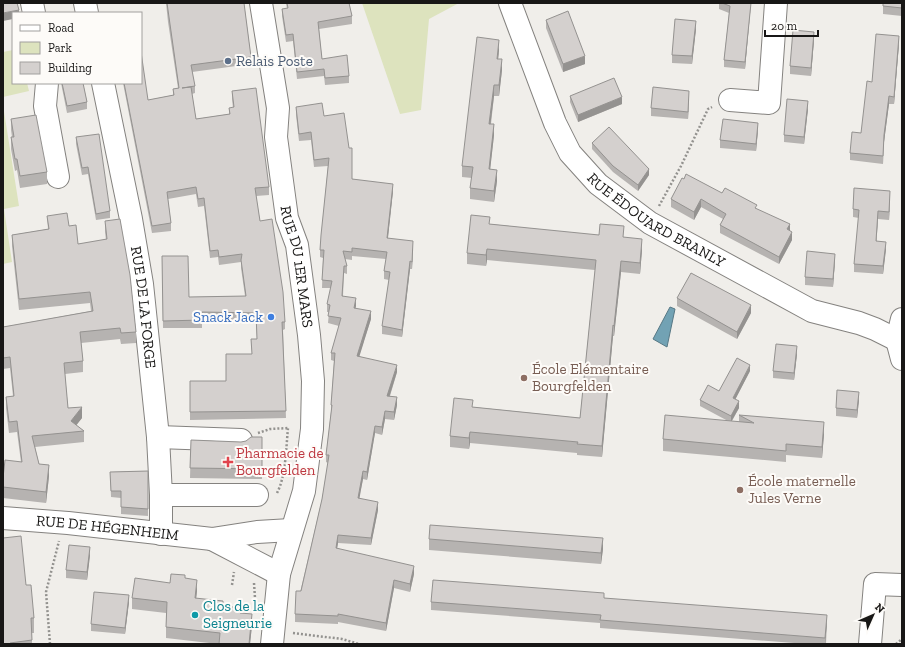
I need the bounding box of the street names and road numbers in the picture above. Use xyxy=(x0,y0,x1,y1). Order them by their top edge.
street label: RUE ÉDOUARD BRANLY xyxy=(583,169,729,271)
street label: RUE DU 1ER MARS xyxy=(276,205,317,329)
street label: RUE DE LA FORGE xyxy=(127,245,160,369)
street label: RUE DE HÉGENHEIM xyxy=(36,512,180,544)

